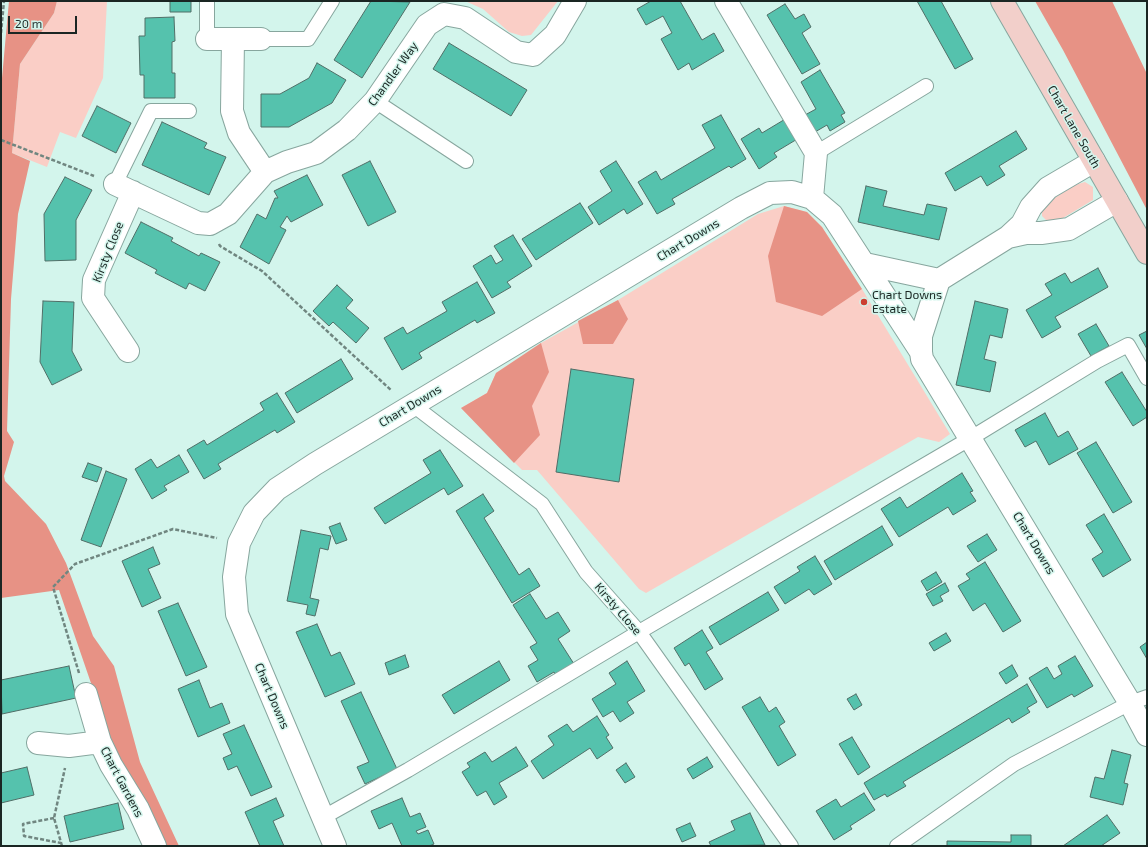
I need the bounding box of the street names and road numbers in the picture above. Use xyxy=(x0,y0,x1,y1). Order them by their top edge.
street label: Chandler Way xyxy=(365,39,421,109)
street label: Chart Lane South xyxy=(1044,83,1104,171)
street label: Chart Downs xyxy=(654,216,722,264)
street label: Kirsty Close xyxy=(89,219,127,285)
street label: Chart Downs xyxy=(376,382,444,430)
street label: Chart Downs xyxy=(1010,509,1058,577)
street label: Kirsty Close xyxy=(591,580,645,638)
street label: Chart Downs xyxy=(252,661,292,731)
street label: Chart Gardens xyxy=(97,744,147,820)

